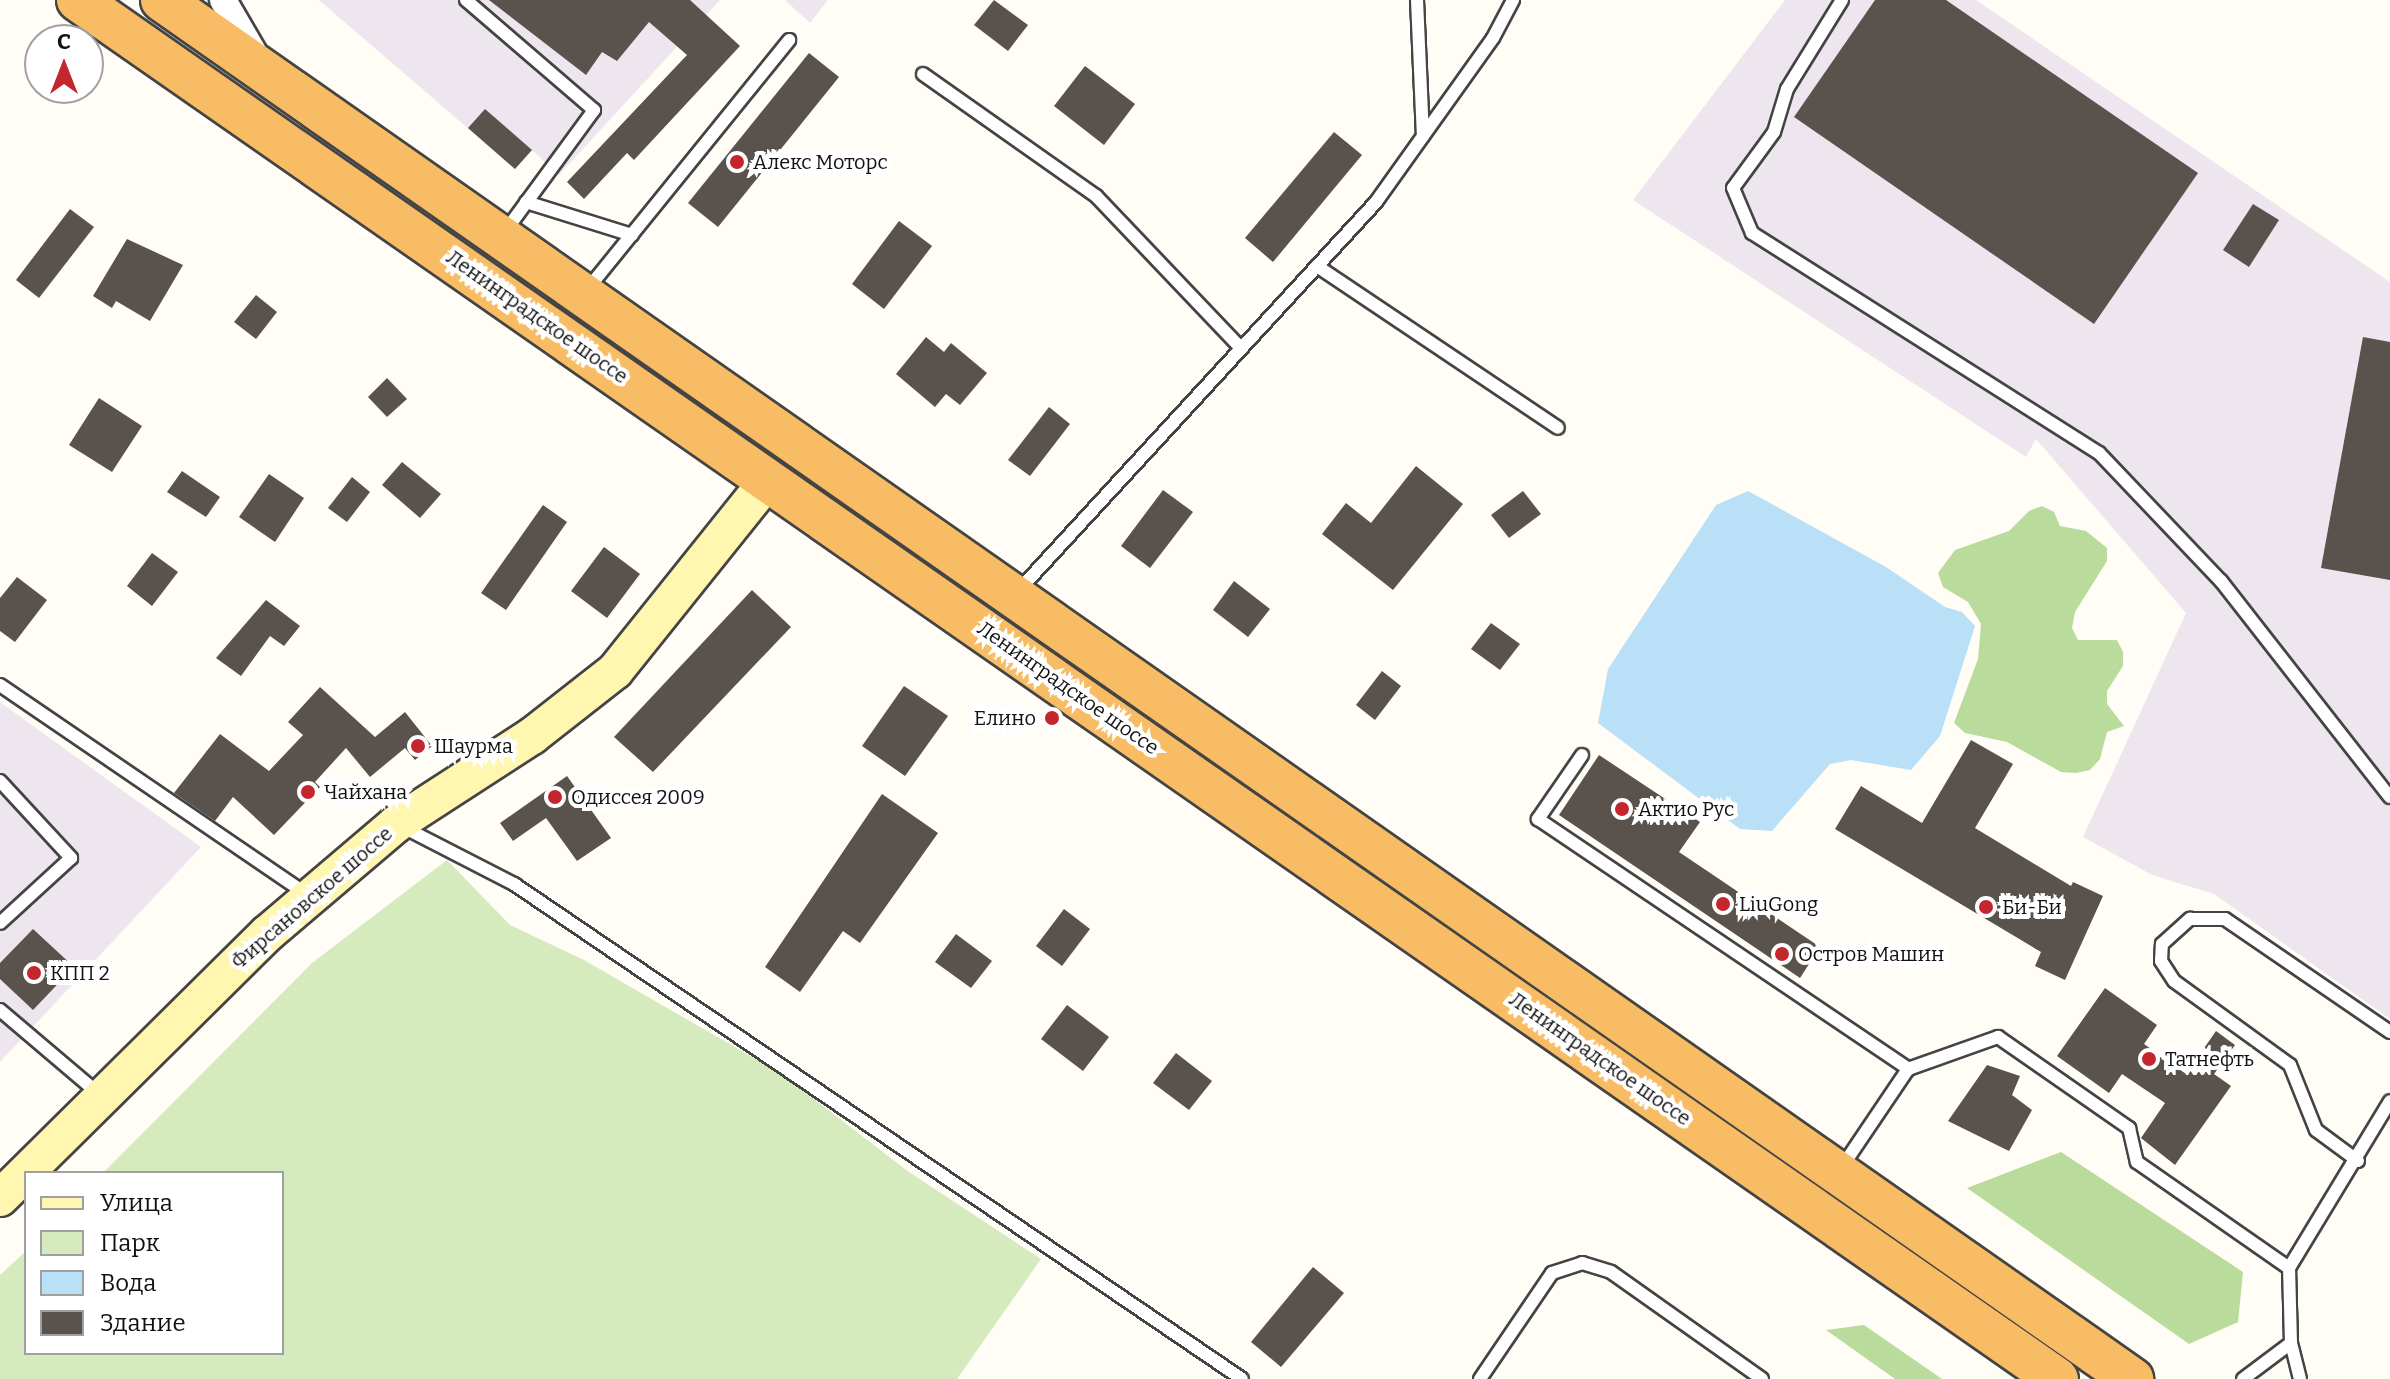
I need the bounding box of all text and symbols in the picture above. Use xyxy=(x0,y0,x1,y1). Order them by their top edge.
north arrow xyxy=(24,24,104,104)
text: С xyxy=(57,28,71,55)
place label: Алекс Моторс xyxy=(753,150,888,174)
marker: Алекс Моторс xyxy=(728,153,746,171)
street label: Ленинградское шоссе xyxy=(442,245,632,389)
street label: Ленинградское шоссе xyxy=(973,616,1163,760)
place label: Елино xyxy=(974,706,1036,730)
marker: Елино xyxy=(1043,709,1061,727)
place label: Шаурма xyxy=(434,734,513,758)
marker: Шаурма xyxy=(409,737,427,755)
place label: Чайхана xyxy=(324,780,407,804)
marker: Чайхана xyxy=(299,783,317,801)
place label: Одиссея 2009 xyxy=(571,785,705,809)
marker: Одиссея 2009 xyxy=(546,788,564,806)
place label: Актио Рус xyxy=(1638,797,1734,821)
marker: Актио Рус xyxy=(1613,800,1631,818)
street label: Фирсановское шоссе xyxy=(227,822,397,974)
place label: LiuGong xyxy=(1739,892,1818,916)
marker: LiuGong xyxy=(1714,895,1732,913)
place label: Би-Би xyxy=(2002,895,2062,919)
marker: Би-Би xyxy=(1977,898,1995,916)
place label: Остров Машин xyxy=(1798,942,1944,966)
marker: Остров Машин xyxy=(1773,945,1791,963)
place label: КПП 2 xyxy=(50,961,110,985)
marker: КПП 2 xyxy=(25,964,43,982)
street label: Ленинградское шоссе xyxy=(1505,987,1695,1131)
place label: Татнефть xyxy=(2165,1047,2254,1071)
marker: Татнефть xyxy=(2140,1050,2158,1068)
legend xyxy=(24,1171,284,1355)
text: Улица xyxy=(100,1189,173,1217)
text: Парк xyxy=(100,1229,160,1257)
text: Вода xyxy=(100,1269,156,1297)
text: Здание xyxy=(100,1309,186,1337)

